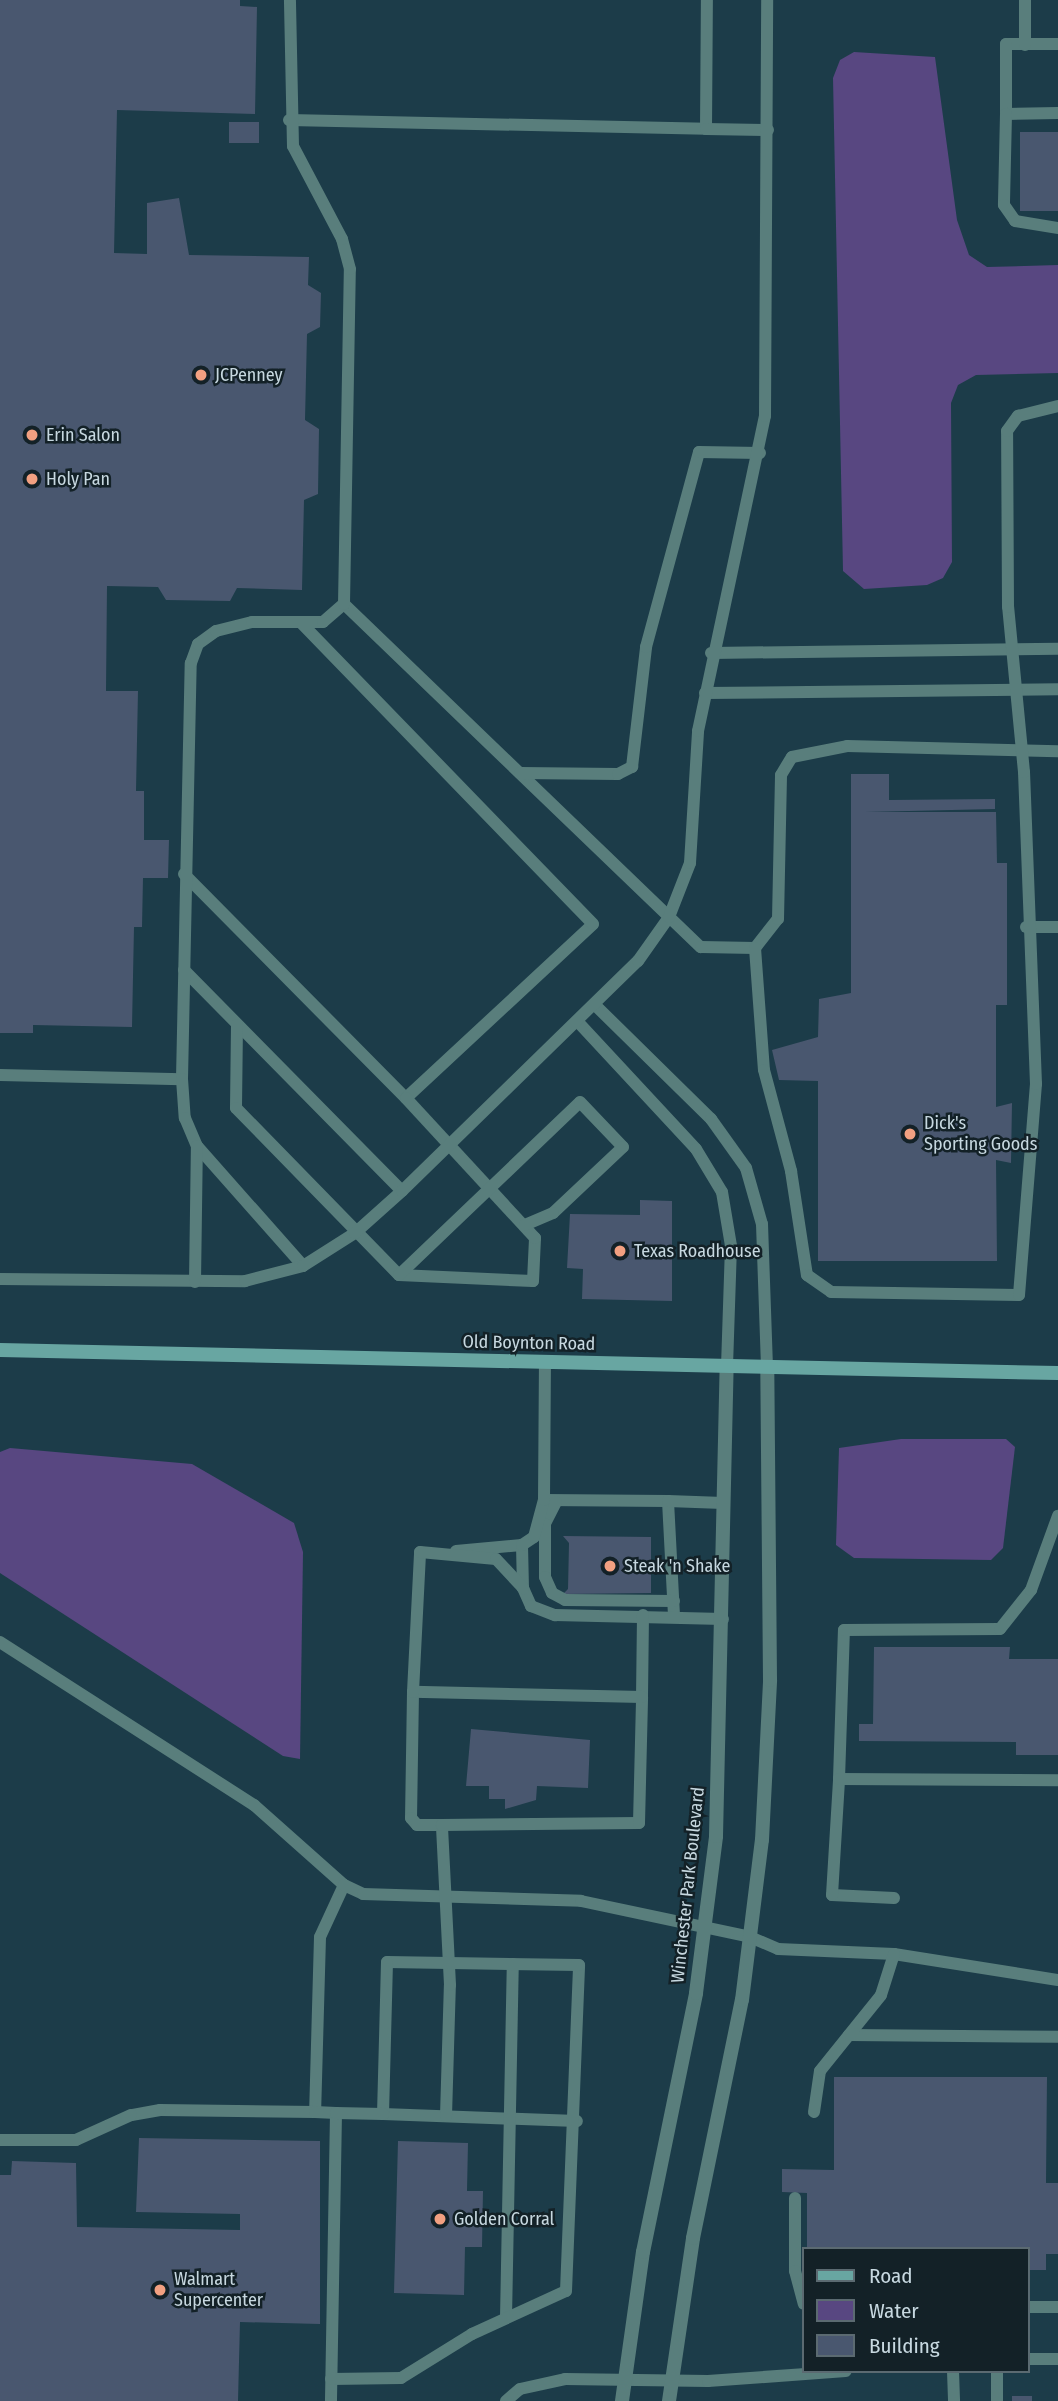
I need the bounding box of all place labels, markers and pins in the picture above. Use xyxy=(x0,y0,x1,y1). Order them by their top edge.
place label: JCPenney xyxy=(215,364,283,386)
marker: JCPenney xyxy=(193,367,209,383)
place label: Erin Salon xyxy=(46,424,120,446)
marker: Erin Salon xyxy=(24,427,40,443)
place label: Holy Pan xyxy=(46,468,110,490)
marker: Holy Pan xyxy=(24,471,40,487)
place label: Dick's Sporting Goods xyxy=(924,1113,1037,1156)
marker: Dick's Sporting Goods xyxy=(902,1126,918,1142)
place label: Texas Roadhouse xyxy=(634,1240,761,1262)
marker: Texas Roadhouse xyxy=(612,1243,628,1259)
place label: Steak 'n Shake xyxy=(624,1555,730,1577)
marker: Steak 'n Shake xyxy=(602,1558,618,1574)
place label: Golden Corral xyxy=(454,2208,554,2230)
marker: Golden Corral xyxy=(432,2211,448,2227)
place label: Walmart Supercenter xyxy=(174,2269,263,2312)
marker: Walmart Supercenter xyxy=(152,2282,168,2298)

